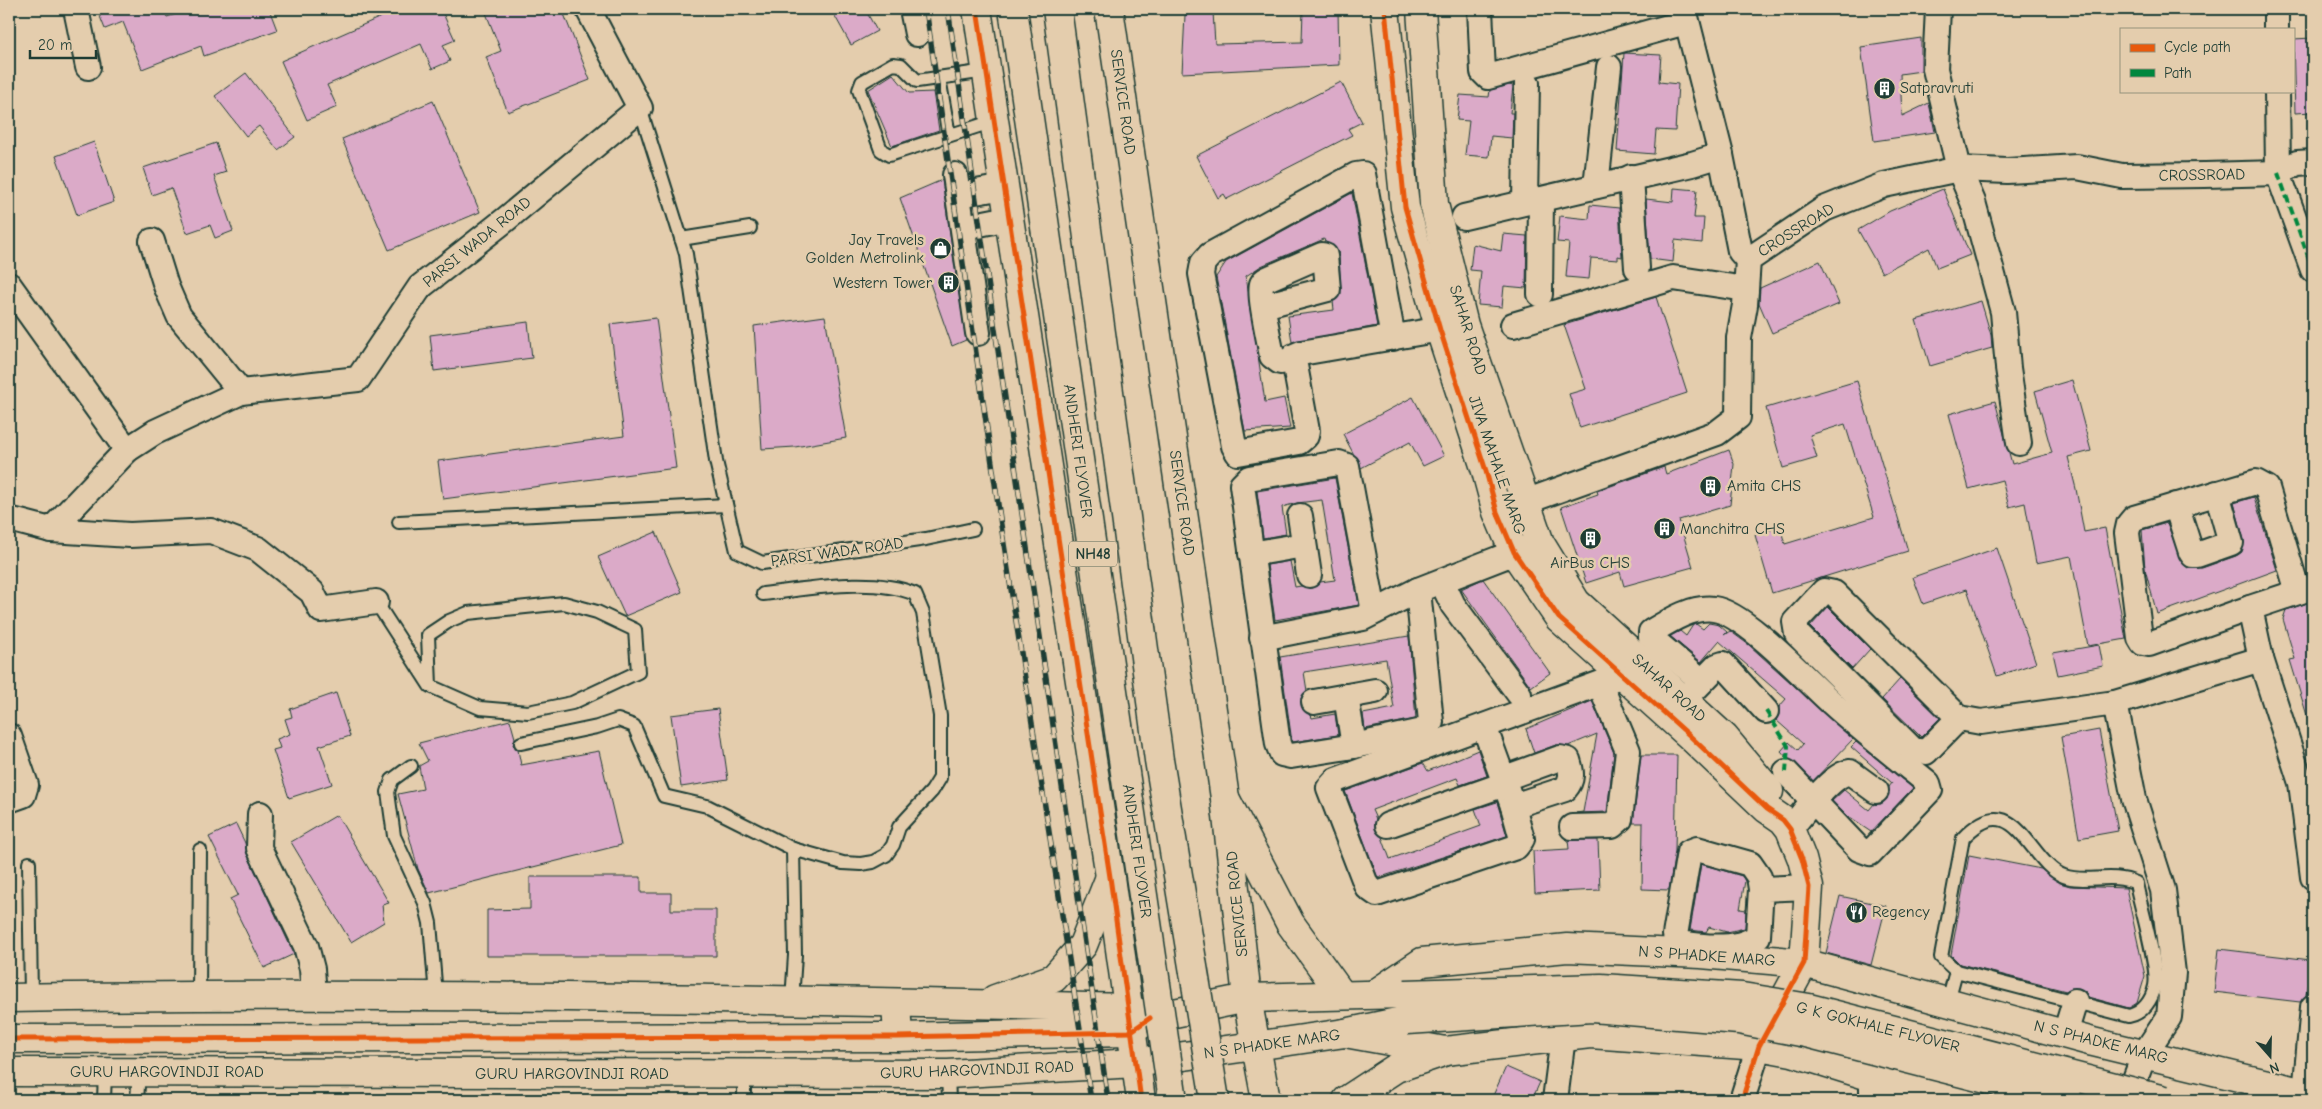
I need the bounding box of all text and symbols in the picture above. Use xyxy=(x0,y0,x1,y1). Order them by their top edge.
scale bar xyxy=(30,28,96,60)
legend xyxy=(2120,28,2294,92)
text: 20 m xyxy=(38,36,72,54)
text: Cycle path xyxy=(2164,38,2231,56)
street label: SERVICE ROAD xyxy=(1107,48,1139,156)
text: Path xyxy=(2164,64,2192,82)
building icon: Satpravruti xyxy=(1872,76,1896,100)
place label: Satpravruti xyxy=(1900,79,1974,97)
street label: CROSSROAD xyxy=(2159,165,2245,185)
street label: PARSI WADA ROAD xyxy=(419,193,535,291)
street label: CROSSROAD xyxy=(1755,199,1837,261)
place label: Jay Travels Golden Metrolink xyxy=(806,231,924,267)
shop icon: Jay Travels Golden Metrolink xyxy=(928,237,952,261)
building icon: Western Tower xyxy=(936,271,960,295)
place label: Western Tower xyxy=(833,274,933,292)
street label: SAHAR ROAD xyxy=(1446,283,1490,377)
street label: ANDHERI FLYOVER xyxy=(1060,383,1096,519)
street label: JIVA MAHALE MARG xyxy=(1465,393,1529,537)
street label: SERVICE ROAD xyxy=(1166,449,1198,557)
building icon: Amita CHS xyxy=(1699,474,1723,498)
place label: Amita CHS xyxy=(1727,477,1801,495)
building icon: Manchitra CHS xyxy=(1652,517,1676,541)
place label: Manchitra CHS xyxy=(1680,520,1785,538)
building icon: AirBus CHS xyxy=(1578,527,1602,551)
street label: PARSI WADA ROAD xyxy=(770,534,904,570)
road number: NH48 xyxy=(1069,542,1117,566)
place label: AirBus CHS xyxy=(1550,554,1630,572)
street label: SAHAR ROAD xyxy=(1628,650,1710,726)
street label: ANDHERI FLYOVER xyxy=(1119,783,1155,919)
street label: SERVICE ROAD xyxy=(1222,850,1252,958)
restaurant icon: Regency xyxy=(1844,900,1868,924)
place label: Regency xyxy=(1872,903,1930,921)
street label: N S PHADKE MARG xyxy=(1638,942,1776,970)
street label: G K GOKHALE FLYOVER xyxy=(1794,998,1962,1056)
street label: N S PHADKE MARG xyxy=(2032,1017,2170,1067)
street label: N S PHADKE MARG xyxy=(1203,1026,1341,1062)
north arrow xyxy=(2244,1032,2294,1082)
street label: GURU HARGOVINDJI ROAD xyxy=(880,1058,1074,1082)
text: N xyxy=(2267,1058,2281,1077)
street label: GURU HARGOVINDJI ROAD xyxy=(70,1063,264,1081)
street label: GURU HARGOVINDJI ROAD xyxy=(475,1065,669,1083)

